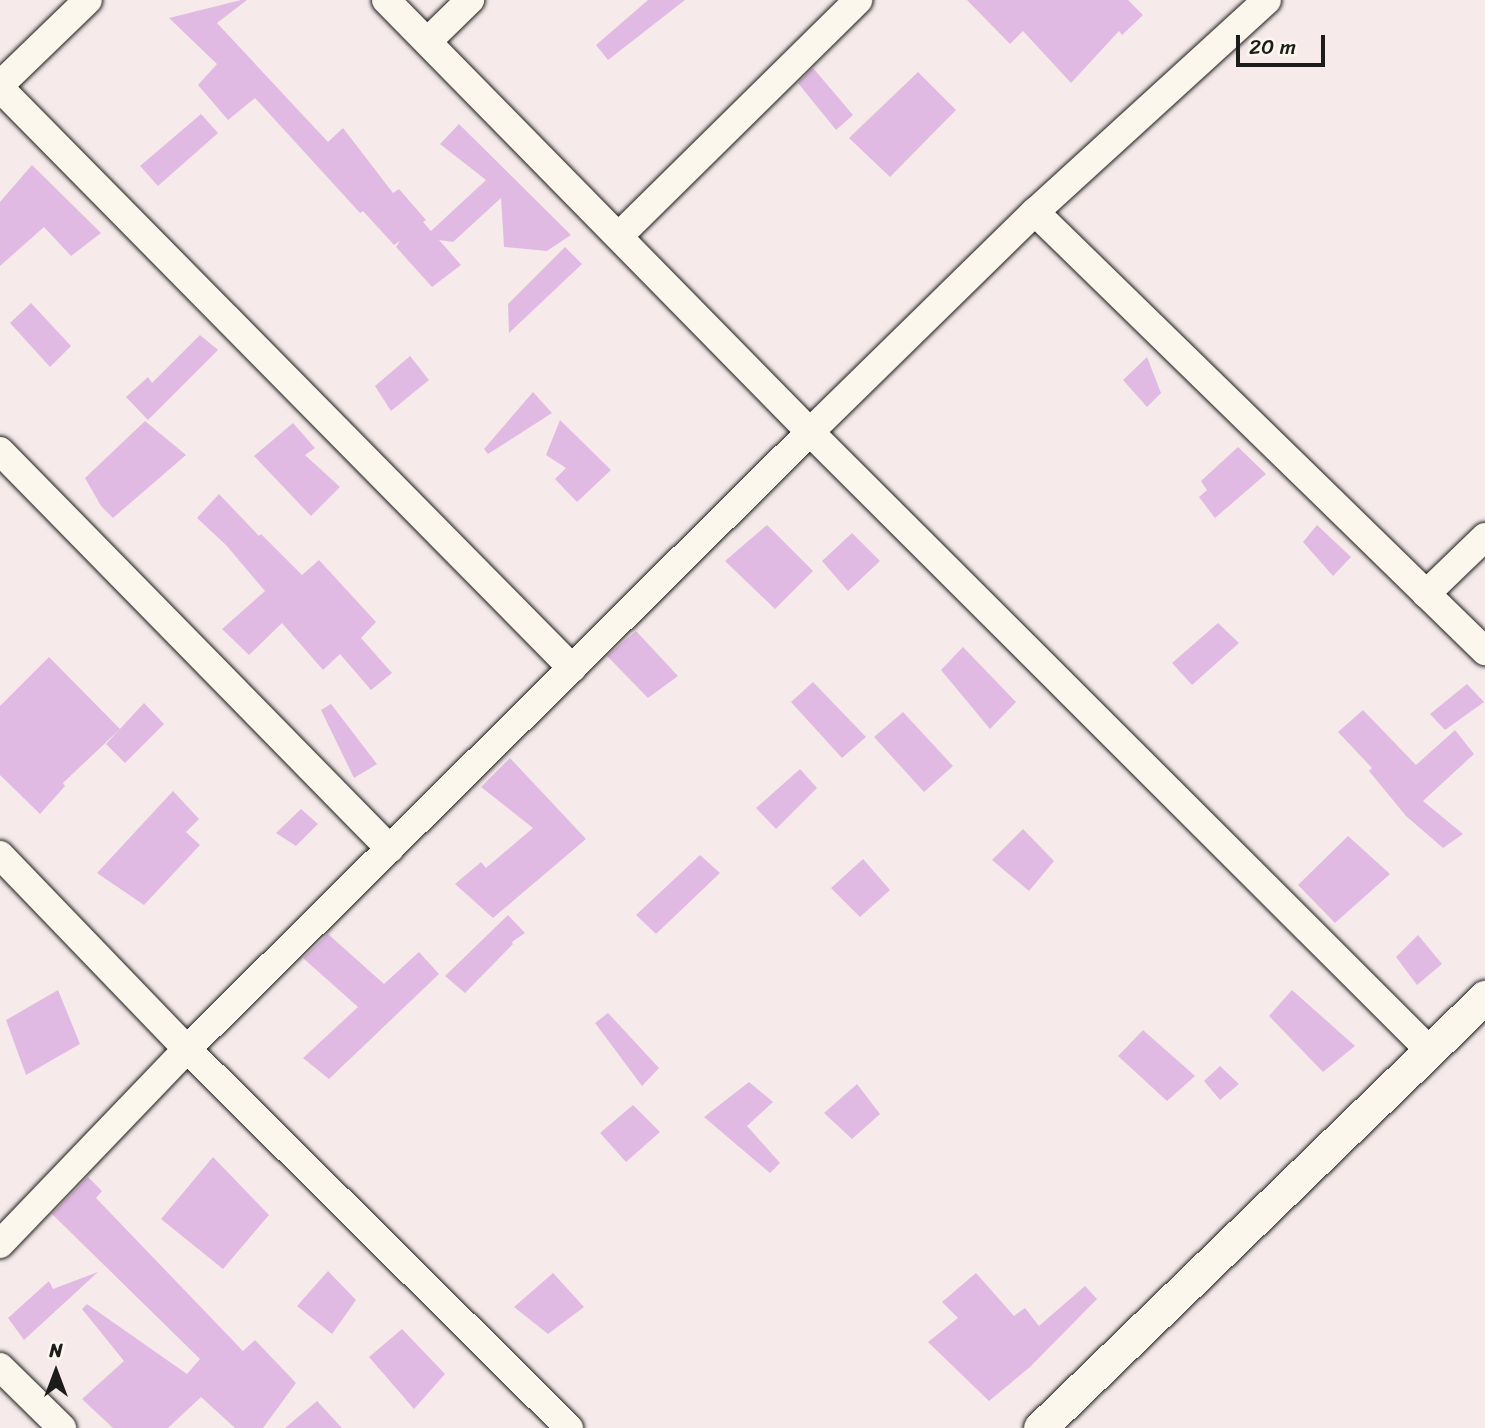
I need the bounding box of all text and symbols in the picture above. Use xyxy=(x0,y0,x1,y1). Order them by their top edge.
scale bar xyxy=(1240,21,1329,65)
text: 20 m xyxy=(1249,28,1296,66)
text: N xyxy=(49,1334,63,1367)
north arrow xyxy=(21,1337,91,1407)

